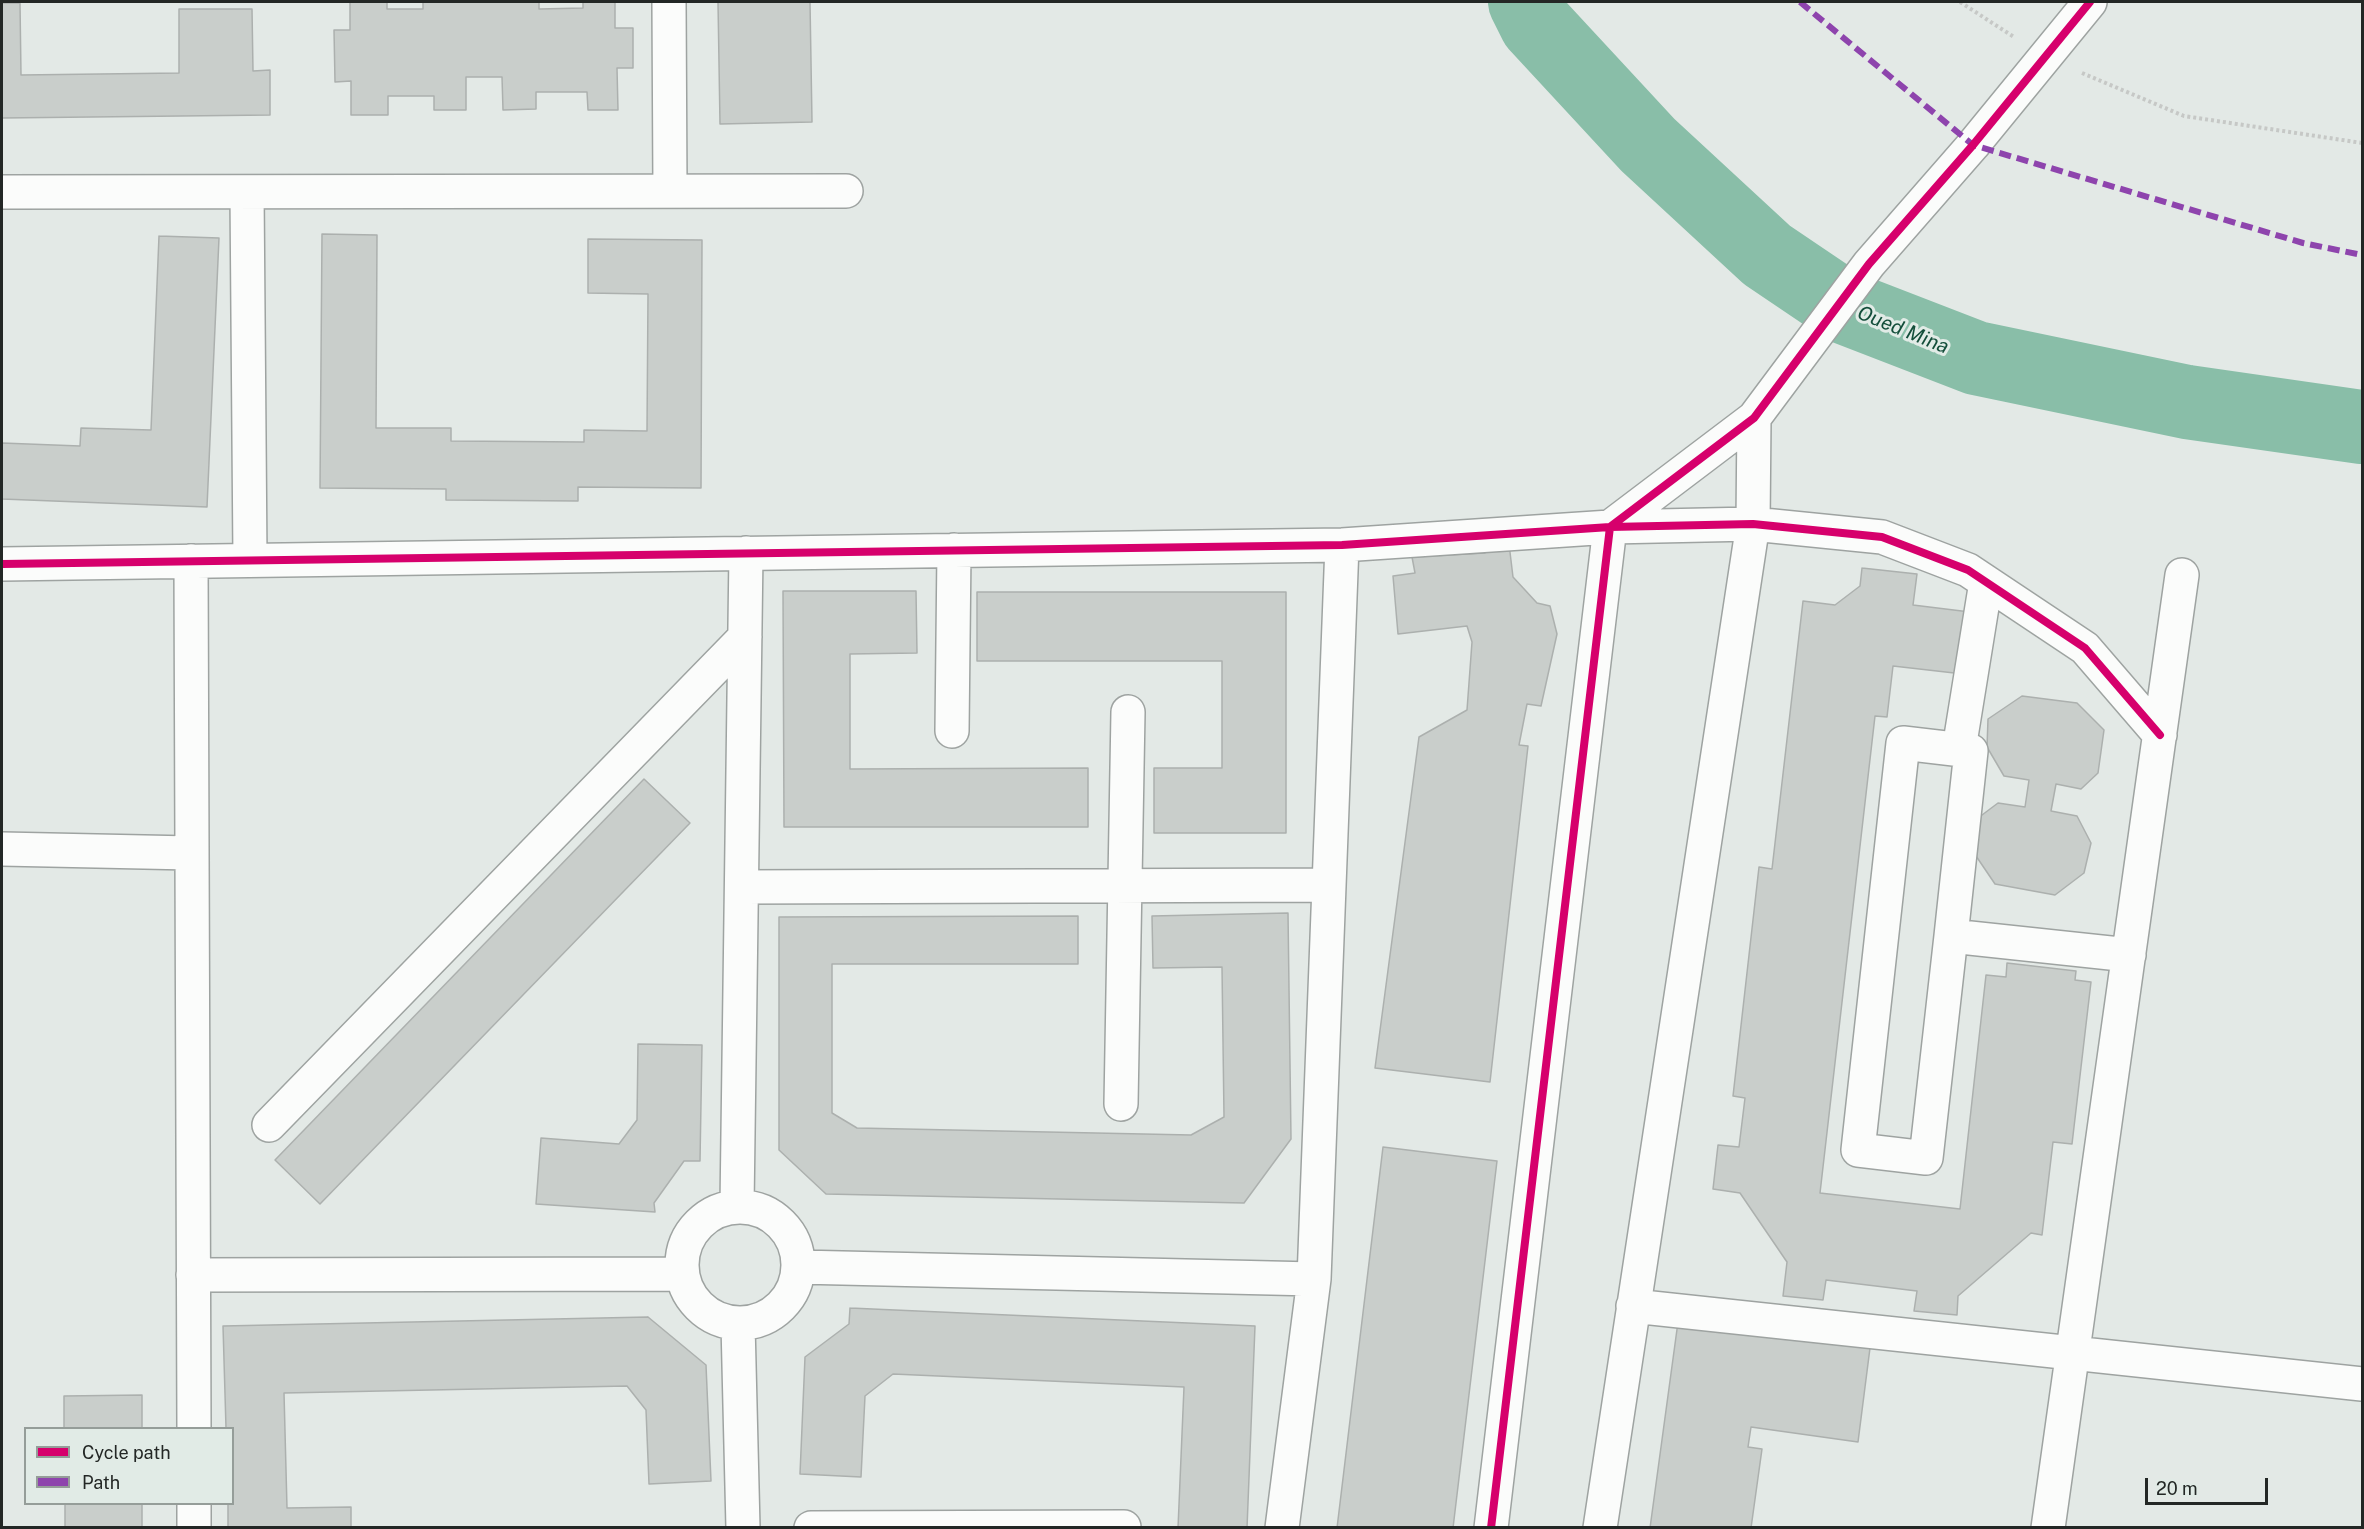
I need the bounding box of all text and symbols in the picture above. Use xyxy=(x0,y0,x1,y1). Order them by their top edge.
water label: Oued Mina xyxy=(1854,301,1952,359)
legend xyxy=(24,1427,234,1505)
text: Cycle path xyxy=(82,1442,171,1463)
scale bar xyxy=(2148,1466,2271,1504)
text: Path xyxy=(82,1472,120,1493)
text: 20 m xyxy=(2156,1478,2198,1499)

